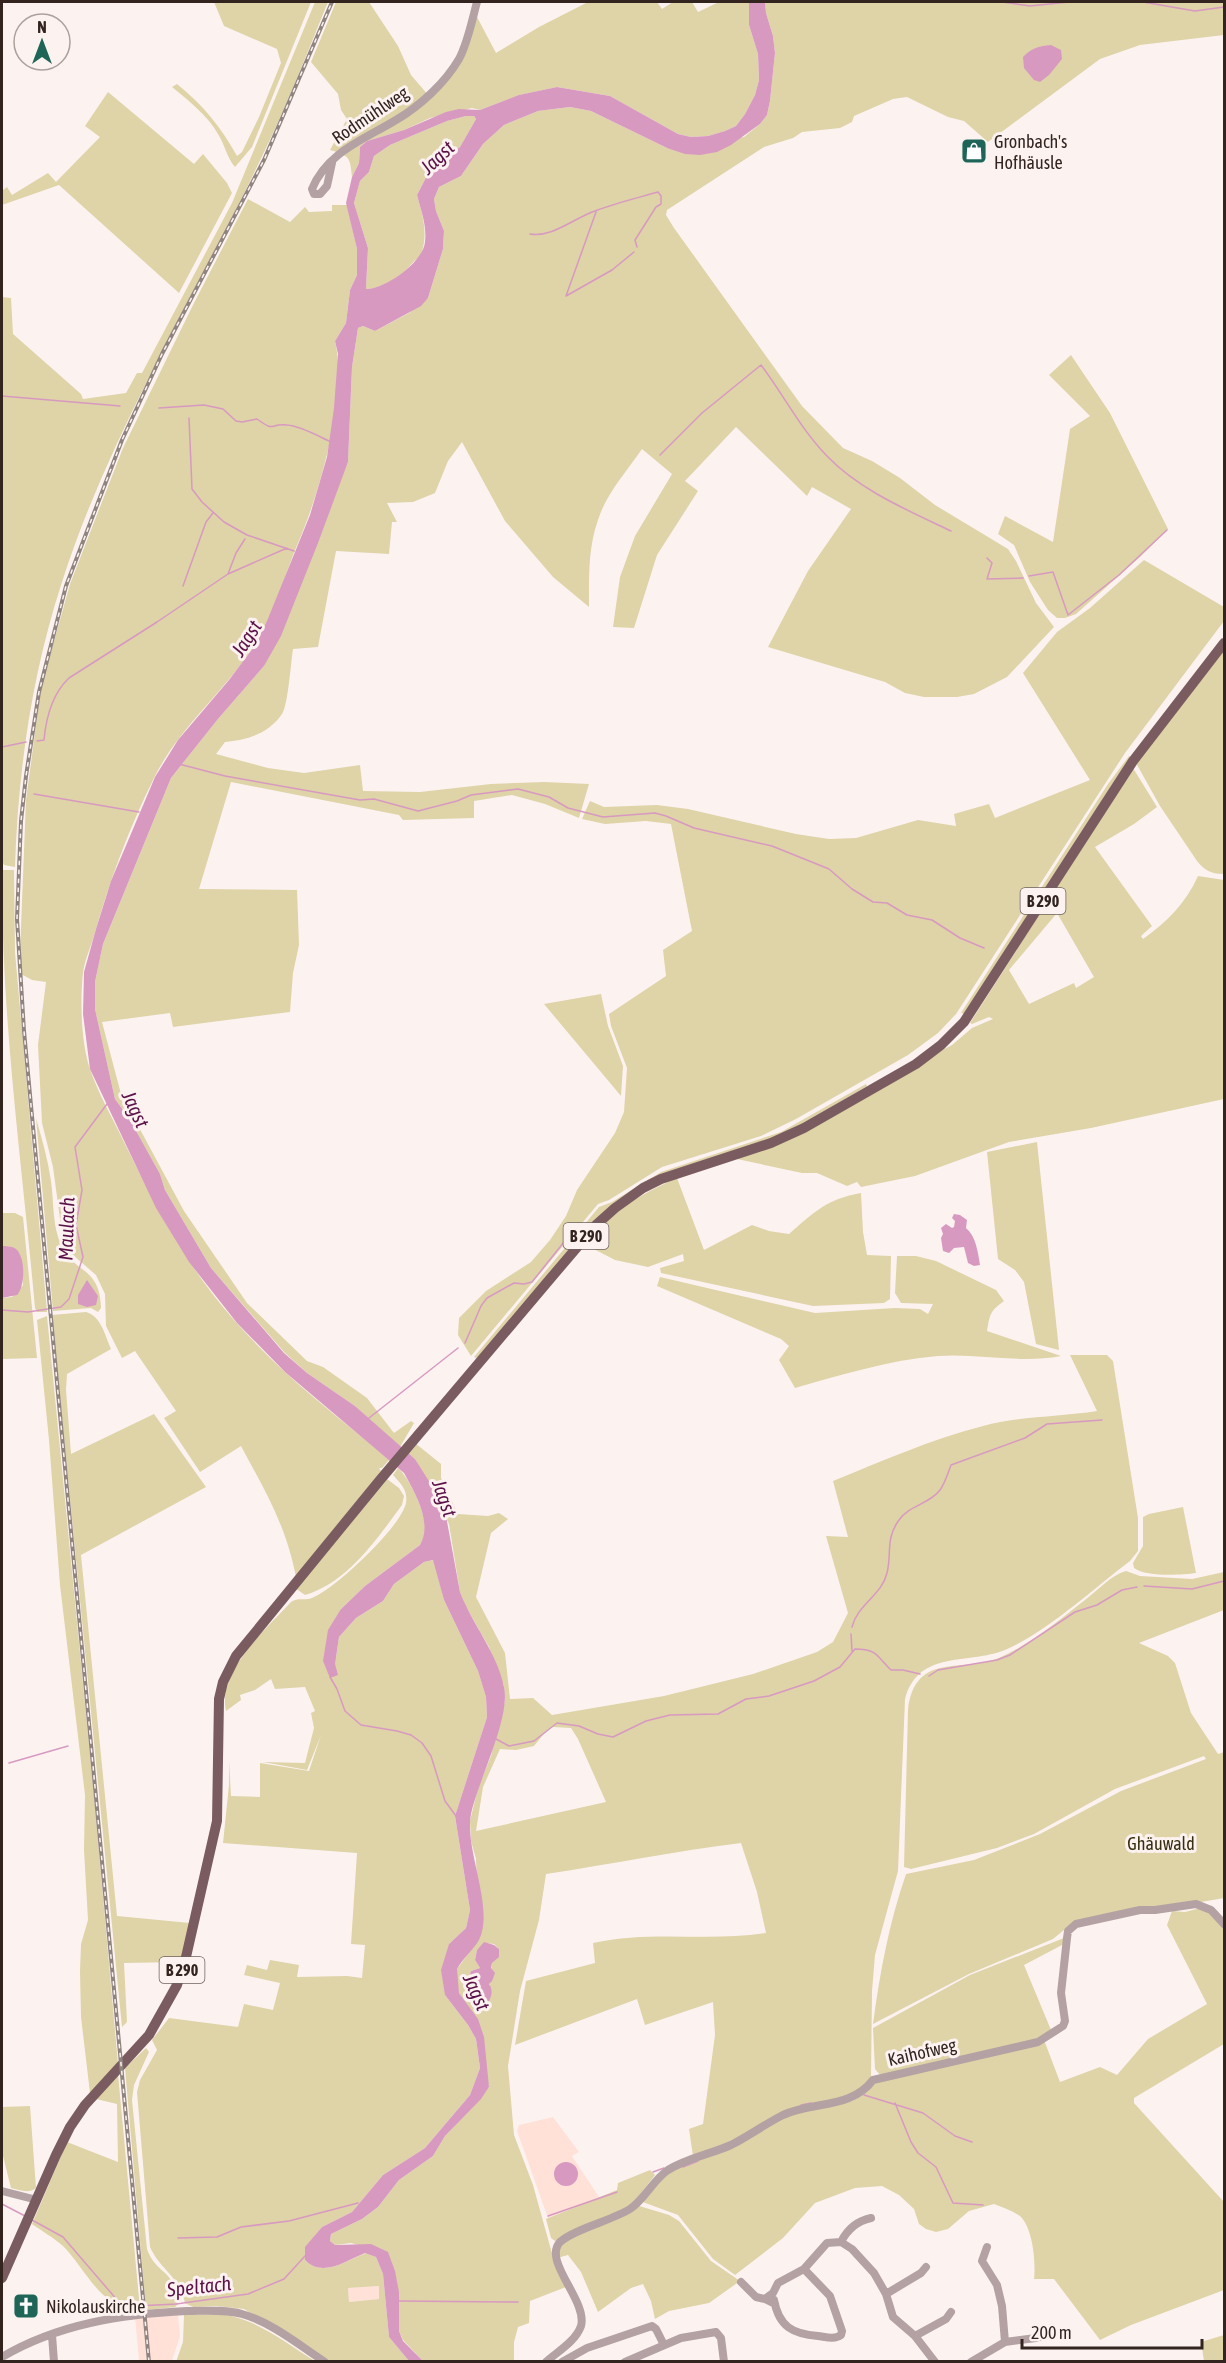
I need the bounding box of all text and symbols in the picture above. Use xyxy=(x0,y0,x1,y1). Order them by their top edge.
north arrow xyxy=(12,12,72,72)
text: N xyxy=(37,18,47,36)
street label: Rodmühlweg xyxy=(328,82,412,148)
place label: Gronbach's Hofhäusle xyxy=(994,131,1067,173)
water label: Jagst xyxy=(415,135,459,179)
shop icon: Gronbach's Hofhäusle xyxy=(959,136,989,166)
water label: Jagst xyxy=(225,616,266,661)
road number: B 290 xyxy=(1020,888,1066,914)
water label: Jagst xyxy=(117,1086,155,1131)
water label: Maulach xyxy=(53,1196,79,1261)
road number: B 290 xyxy=(564,1223,608,1249)
water label: Jagst xyxy=(428,1475,462,1520)
park label: Ghäuwald xyxy=(1127,1833,1195,1854)
road number: B 290 xyxy=(160,1957,204,1983)
water label: Jagst xyxy=(458,1969,495,2014)
street label: Kaihofweg xyxy=(886,2034,959,2070)
water label: Speltach xyxy=(165,2271,232,2301)
church icon: Nikolauskirche xyxy=(11,2291,41,2321)
place label: Nikolauskirche xyxy=(46,2296,145,2317)
scale bar xyxy=(1022,2312,1202,2350)
text: 200 m xyxy=(1031,2322,1072,2343)

